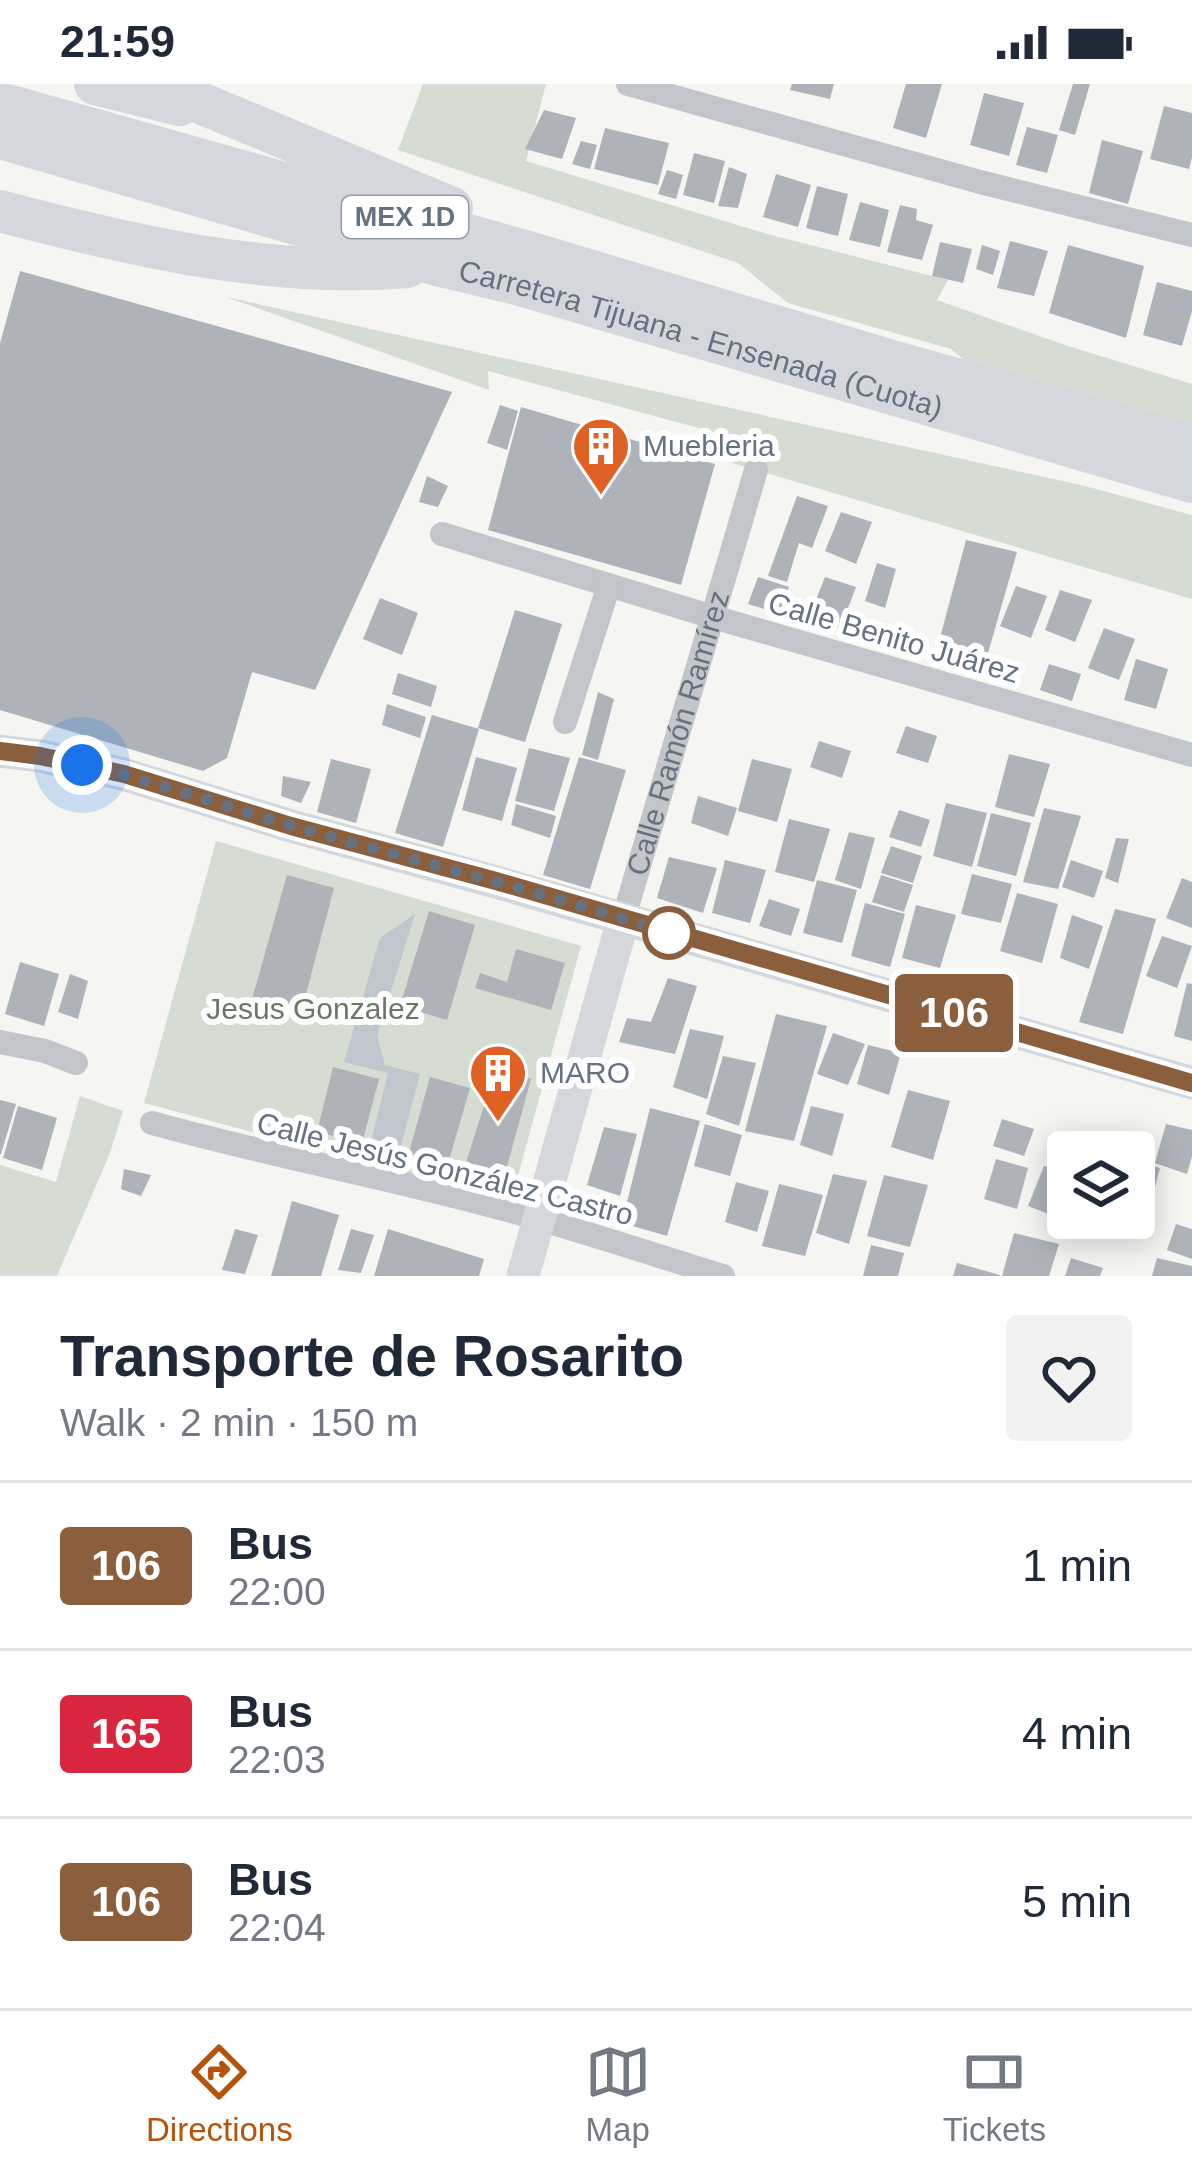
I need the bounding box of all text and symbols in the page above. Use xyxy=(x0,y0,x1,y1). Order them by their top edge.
text: 21:59 xyxy=(60,16,175,67)
road number: MEX 1D xyxy=(342,196,468,238)
street label: Carretera Tijuana - Ensenada (Cuota) xyxy=(456,254,947,424)
building icon: Muebleria xyxy=(570,415,632,497)
place label: Muebleria xyxy=(643,429,775,462)
street label: Calle Benito Juárez xyxy=(765,586,1024,689)
street label: Calle Ramón Ramírez xyxy=(620,587,735,879)
your location xyxy=(52,735,112,795)
unlabelled marker xyxy=(644,908,694,958)
line badge: 106 xyxy=(885,974,1023,1052)
text: 106 xyxy=(919,989,989,1036)
park label: Jesus Gonzalez xyxy=(206,992,420,1025)
building icon: MARO xyxy=(467,1042,529,1124)
place label: MARO xyxy=(540,1056,630,1089)
street label: Calle Jesús González Castro xyxy=(253,1106,637,1231)
map controls xyxy=(1047,1131,1155,1239)
button: layers xyxy=(1047,1131,1155,1239)
button: heart xyxy=(1006,1315,1132,1441)
text: Transporte de Rosarito xyxy=(60,1324,684,1388)
text: Walk · 2 min · 150 m xyxy=(60,1401,418,1444)
text: Bus xyxy=(228,1518,313,1569)
text: 1 min xyxy=(1022,1540,1132,1591)
text: 106 xyxy=(91,1542,161,1589)
text: 22:00 xyxy=(228,1570,326,1613)
text: Bus xyxy=(228,1686,313,1737)
text: 4 min xyxy=(1022,1708,1132,1759)
text: 165 xyxy=(91,1710,161,1757)
text: 22:03 xyxy=(228,1738,326,1781)
text: Bus xyxy=(228,1854,313,1905)
text: 5 min xyxy=(1022,1876,1132,1927)
text: 106 xyxy=(91,1878,161,1925)
text: 22:04 xyxy=(228,1906,326,1949)
tab: Directions xyxy=(146,2039,293,2149)
tab: Map xyxy=(585,2039,651,2149)
tab: Tickets xyxy=(943,2039,1046,2149)

